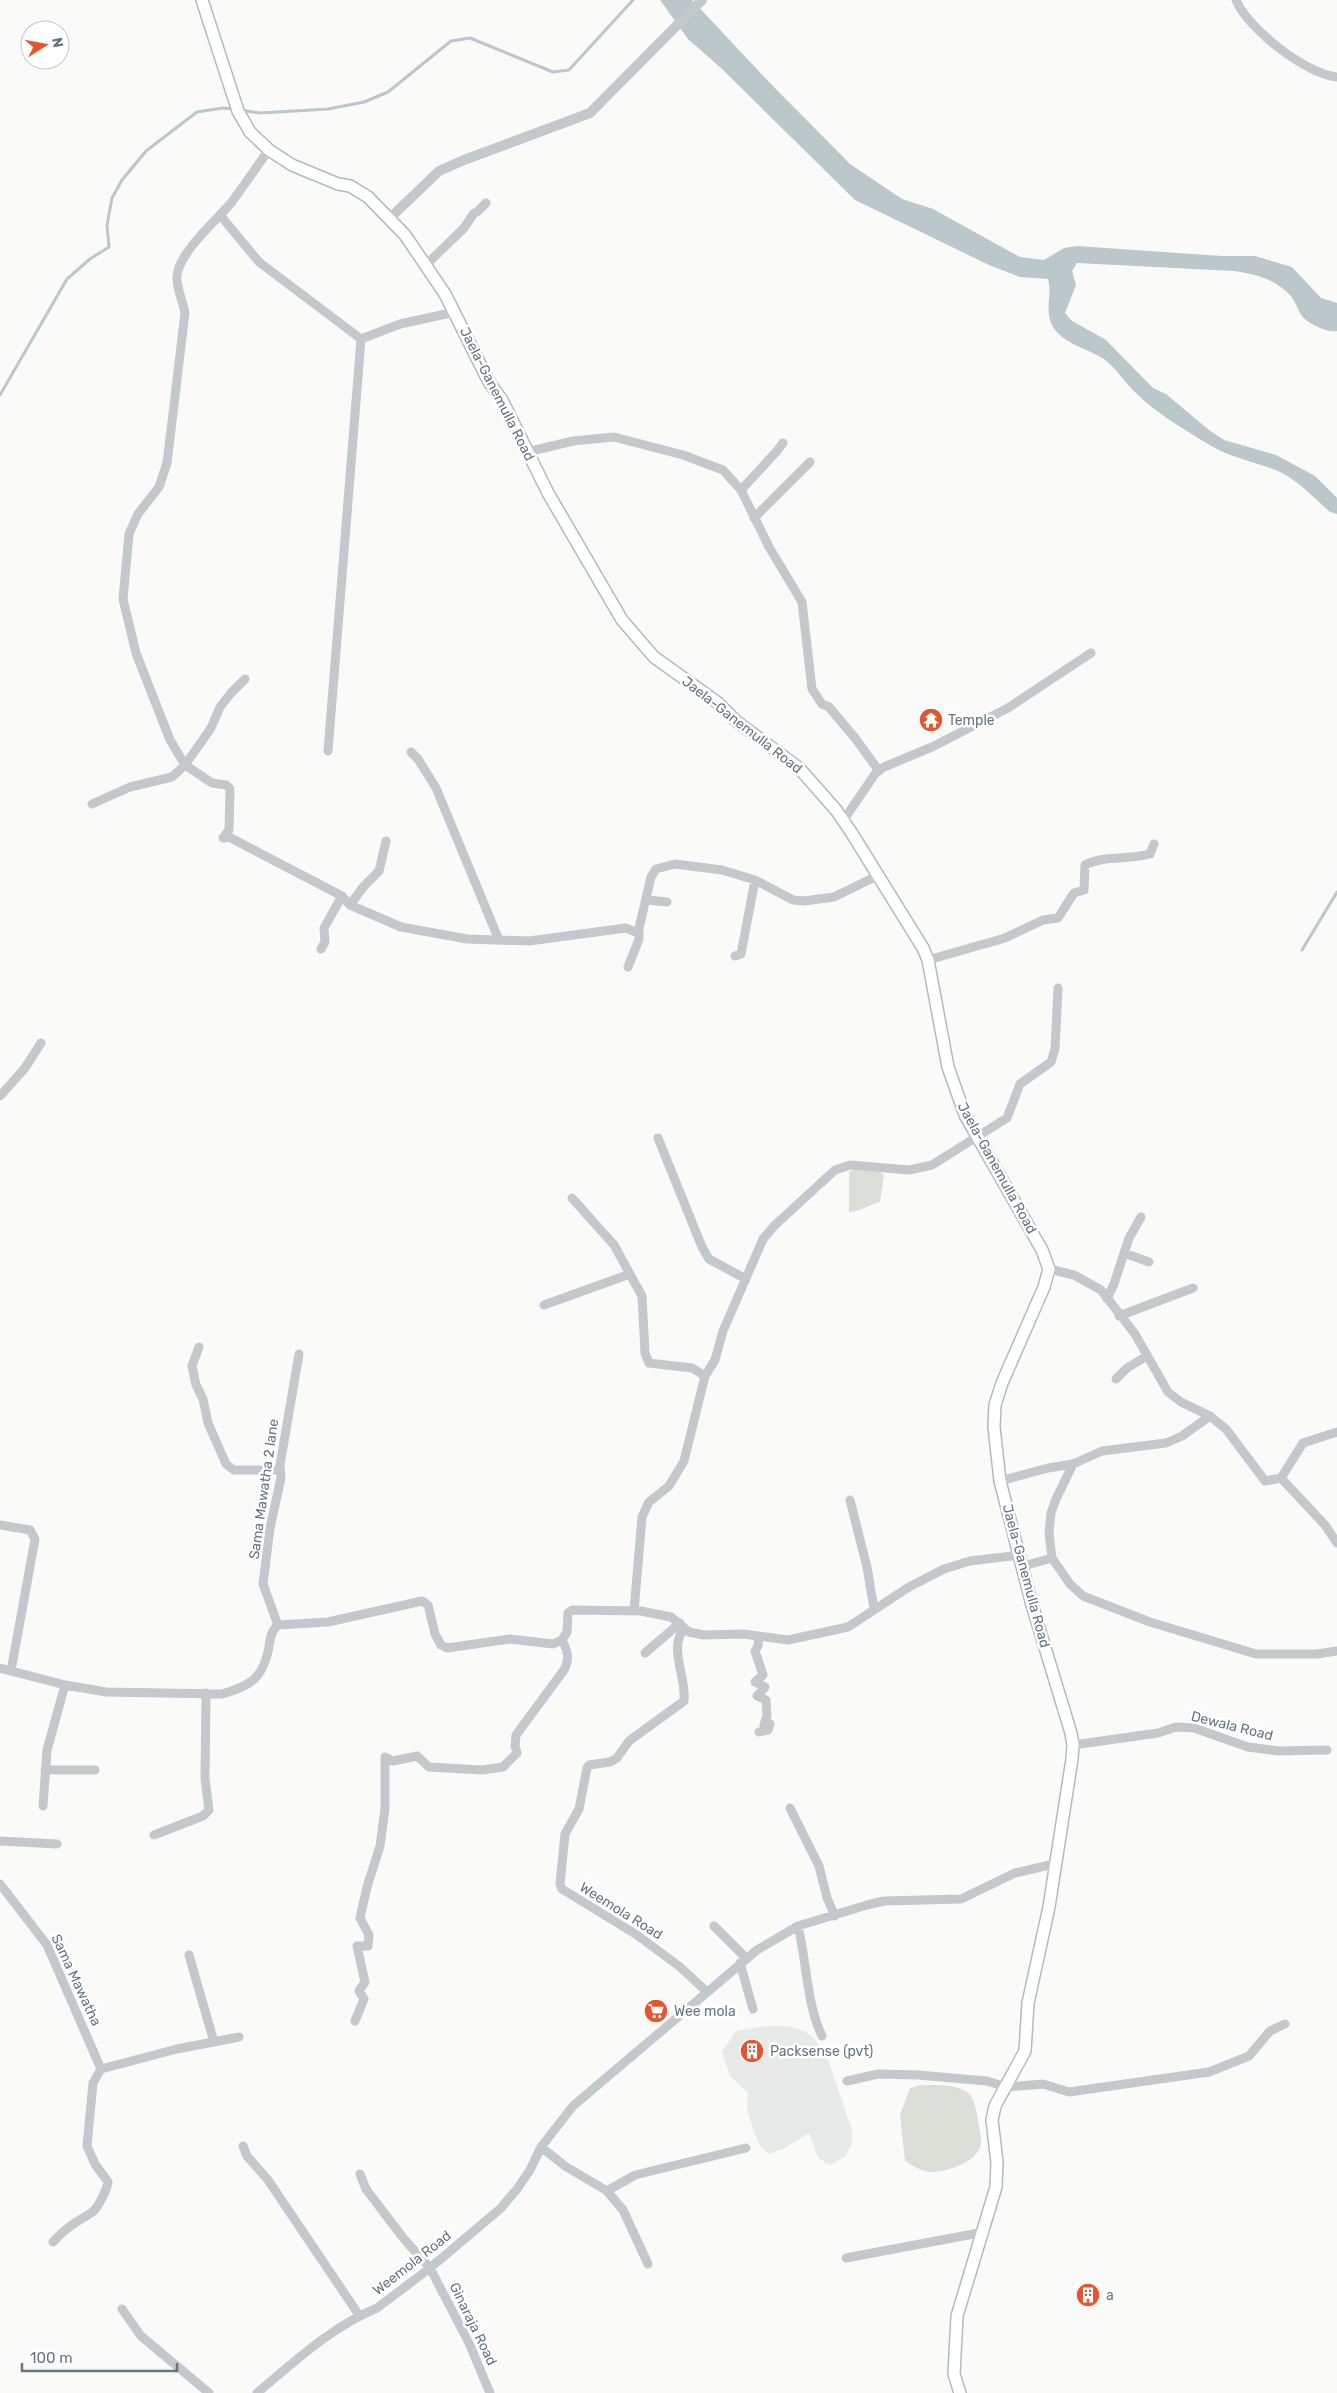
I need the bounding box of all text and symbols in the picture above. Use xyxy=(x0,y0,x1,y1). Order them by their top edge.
north arrow xyxy=(20,20,70,70)
text: N xyxy=(48,36,67,49)
street label: Jaela-Ganemulla Road xyxy=(456,324,538,464)
street label: Jaela-Ganemulla Road xyxy=(678,673,806,777)
temple icon: Temple xyxy=(918,707,944,733)
place label: Temple xyxy=(948,712,995,729)
street label: Jaela-Ganemulla Road xyxy=(954,1099,1040,1237)
street label: Sama Mawatha 2 lane xyxy=(246,1417,282,1560)
street label: Jaela-Ganemulla Road xyxy=(999,1502,1053,1650)
street label: Dewala Road xyxy=(1189,1708,1275,1744)
street label: Weemola Road xyxy=(576,1879,666,1943)
street label: Sama Mawatha xyxy=(47,1931,105,2029)
supermarket icon: Wee mola xyxy=(643,1998,669,2024)
place label: Wee mola xyxy=(674,2003,736,2020)
building icon: Packsense (pvt) xyxy=(739,2038,765,2064)
place label: Packsense (pvt) xyxy=(770,2043,873,2060)
street label: Weemola Road xyxy=(369,2227,455,2299)
street label: Ginaraja Road xyxy=(446,2280,500,2368)
building icon: a xyxy=(1075,2282,1101,2308)
place label: a xyxy=(1106,2287,1114,2304)
scale bar xyxy=(22,2340,178,2372)
text: 100 m xyxy=(30,2349,72,2367)

